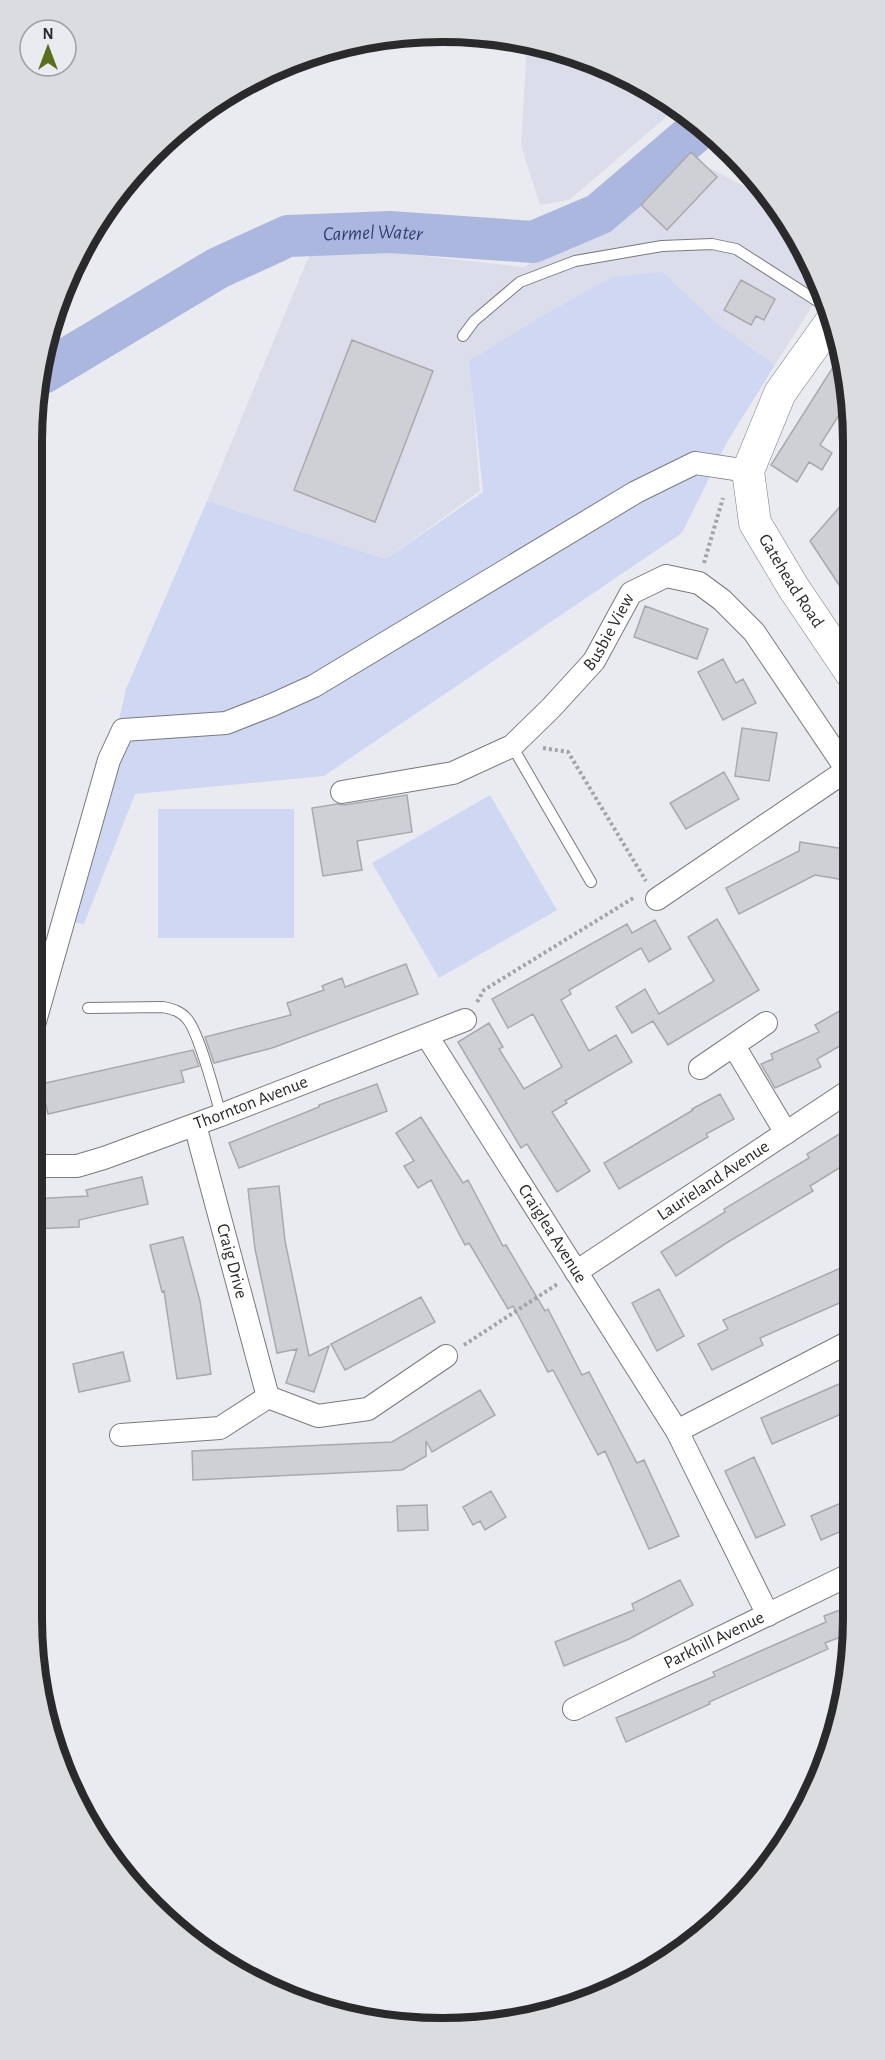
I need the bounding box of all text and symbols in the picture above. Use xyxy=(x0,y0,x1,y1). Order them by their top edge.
north arrow xyxy=(18,18,78,78)
text: N xyxy=(42,26,54,42)
water label: Carmel Water xyxy=(323,222,424,245)
street label: Gatehead Road xyxy=(755,531,827,631)
street label: Busbie View xyxy=(580,591,638,675)
street label: Thornton Avenue xyxy=(191,1073,311,1133)
street label: Laurieland Avenue xyxy=(654,1137,773,1224)
street label: Craiglea Avenue xyxy=(514,1181,590,1286)
street label: Craig Drive xyxy=(213,1222,250,1301)
street label: Parkhill Avenue xyxy=(661,1609,767,1673)

